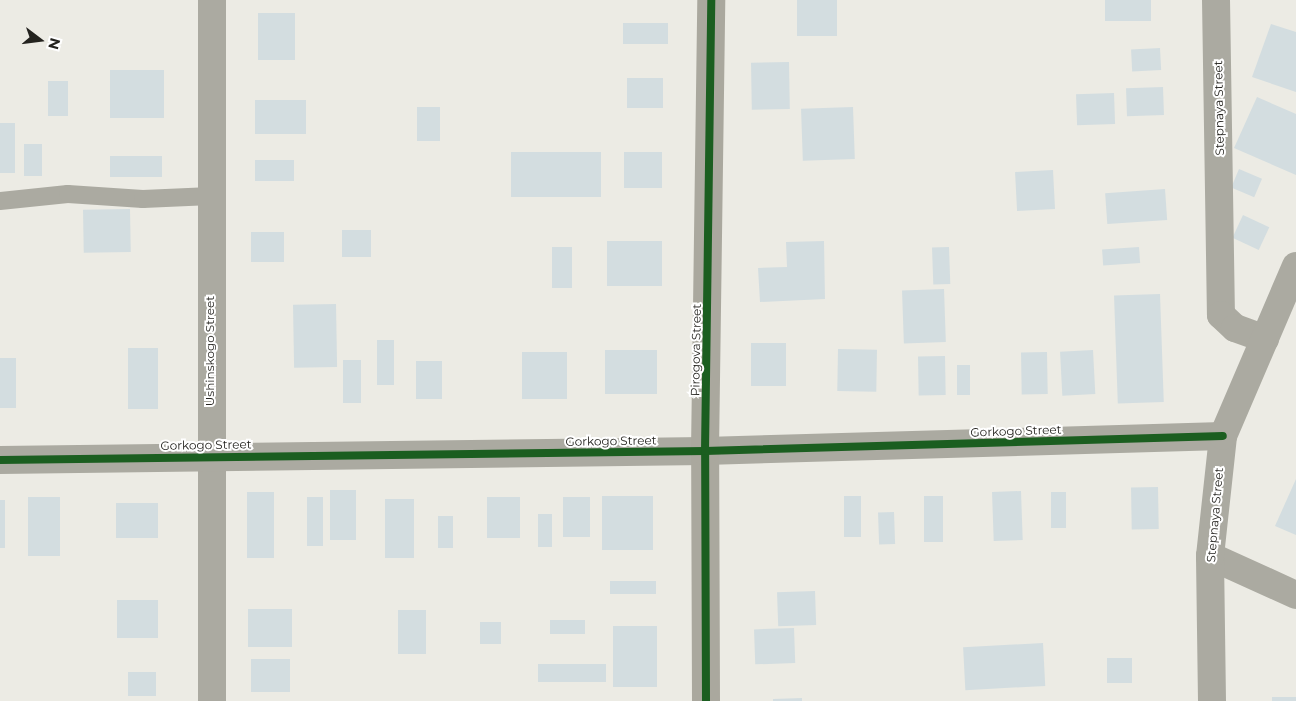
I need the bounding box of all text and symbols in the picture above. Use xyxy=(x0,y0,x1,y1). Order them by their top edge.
north arrow xyxy=(15,15,65,65)
text: N xyxy=(44,36,65,52)
street label: Stepnaya Street xyxy=(1211,60,1227,156)
street label: Ushinskogo Street xyxy=(203,296,217,406)
street label: Pirogova Street xyxy=(688,304,704,396)
street label: Gorkogo Street xyxy=(970,422,1062,440)
street label: Gorkogo Street xyxy=(565,433,657,449)
street label: Gorkogo Street xyxy=(160,437,252,453)
street label: Stepnaya Street xyxy=(1204,467,1226,563)

